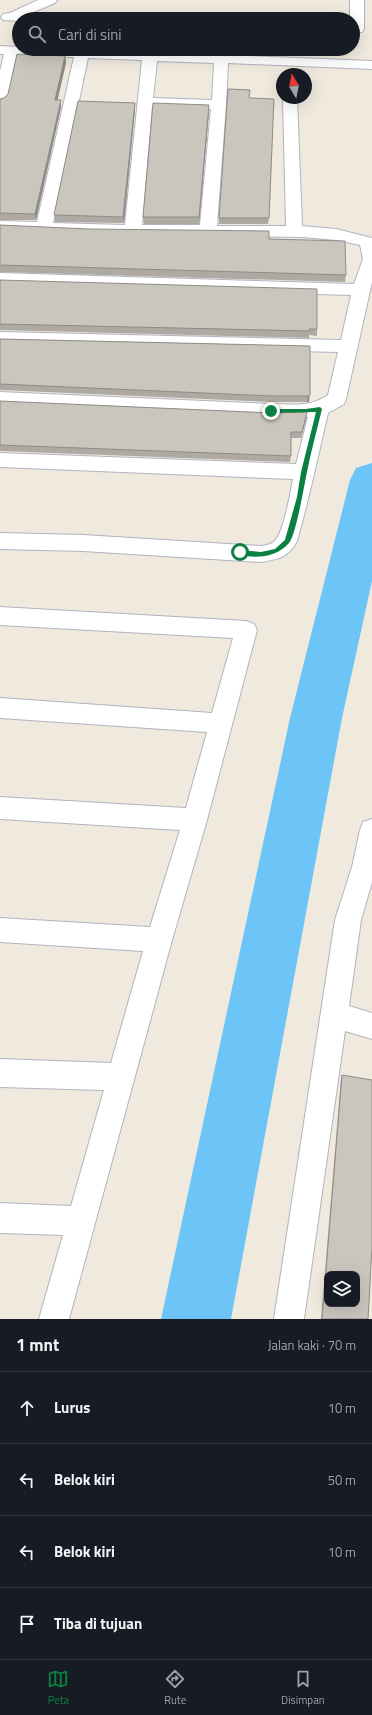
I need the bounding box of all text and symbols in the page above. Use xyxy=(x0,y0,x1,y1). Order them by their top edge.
search box xyxy=(12,12,360,56)
icon: search xyxy=(26,23,48,45)
text: Cari di sini xyxy=(58,23,122,46)
north arrow xyxy=(276,68,312,104)
route end xyxy=(262,402,280,420)
route start xyxy=(231,543,249,561)
map controls xyxy=(324,1271,360,1307)
button: layers xyxy=(324,1271,360,1307)
text: 1 mnt xyxy=(16,1332,59,1358)
text: Jalan kaki · 70 m xyxy=(268,1335,356,1355)
text: Lurus xyxy=(54,1396,90,1419)
icon: ahead xyxy=(16,1397,38,1419)
text: 10 m xyxy=(328,1398,356,1418)
text: Belok kiri xyxy=(54,1468,115,1491)
icon: left xyxy=(16,1469,38,1491)
text: 50 m xyxy=(328,1470,356,1490)
text: Belok kiri xyxy=(54,1540,115,1563)
icon: left xyxy=(16,1541,38,1563)
text: 10 m xyxy=(328,1542,356,1562)
text: Tiba di tujuan xyxy=(54,1612,142,1635)
icon: arrive xyxy=(16,1613,38,1635)
tab: Peta xyxy=(47,1668,69,1708)
tab: Rute xyxy=(164,1668,186,1708)
tab: Disimpan xyxy=(281,1668,325,1708)

